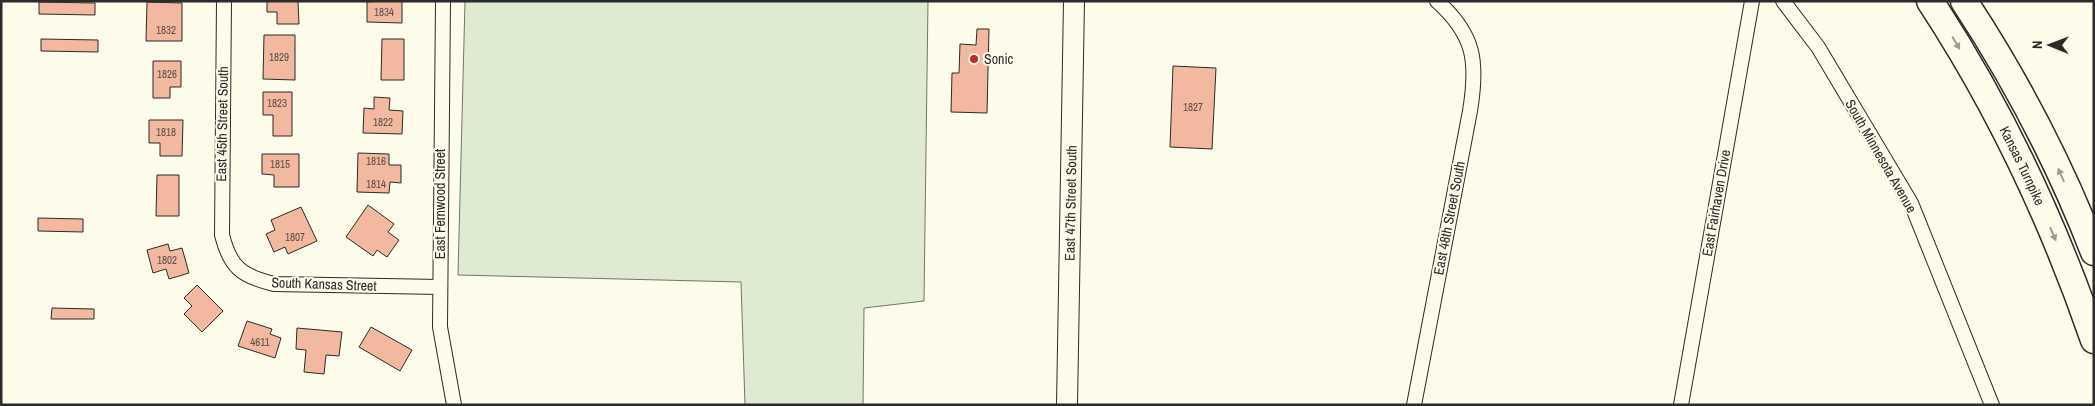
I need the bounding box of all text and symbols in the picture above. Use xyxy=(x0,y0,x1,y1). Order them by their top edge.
house number: 1834 xyxy=(374,5,394,19)
north arrow xyxy=(2025,20,2075,70)
house number: 1832 xyxy=(156,23,176,37)
one-way arrow xyxy=(1951,36,1960,49)
text: N xyxy=(2028,40,2046,49)
house number: 1829 xyxy=(269,50,289,64)
place label: Sonic xyxy=(984,50,1014,68)
marker: Sonic xyxy=(968,53,980,65)
street label: East 45th Street South xyxy=(212,66,232,182)
house number: 1826 xyxy=(157,67,177,81)
house number: 1823 xyxy=(267,96,287,110)
street label: South Minnesota Avenue xyxy=(1841,96,1921,216)
house number: 1827 xyxy=(1183,100,1203,114)
house number: 1822 xyxy=(373,115,393,129)
street label: Kansas Turnpike xyxy=(1996,123,2049,208)
house number: 1818 xyxy=(156,125,176,139)
street label: East 47th Street South xyxy=(1060,145,1081,261)
street label: East Fairhaven Drive xyxy=(1698,148,1734,258)
street label: East Fernwood Street xyxy=(431,149,449,259)
house number: 1816 xyxy=(366,154,386,168)
house number: 1815 xyxy=(270,157,290,171)
street label: East 48th Street South xyxy=(1429,160,1469,276)
one-way arrow xyxy=(2056,168,2064,182)
house number: 1814 xyxy=(366,177,386,191)
one-way arrow xyxy=(2050,227,2058,241)
house number: 1807 xyxy=(285,230,305,244)
house number: 1802 xyxy=(157,253,177,267)
street label: South Kansas Street xyxy=(271,273,377,295)
house number: 4611 xyxy=(250,335,270,349)

